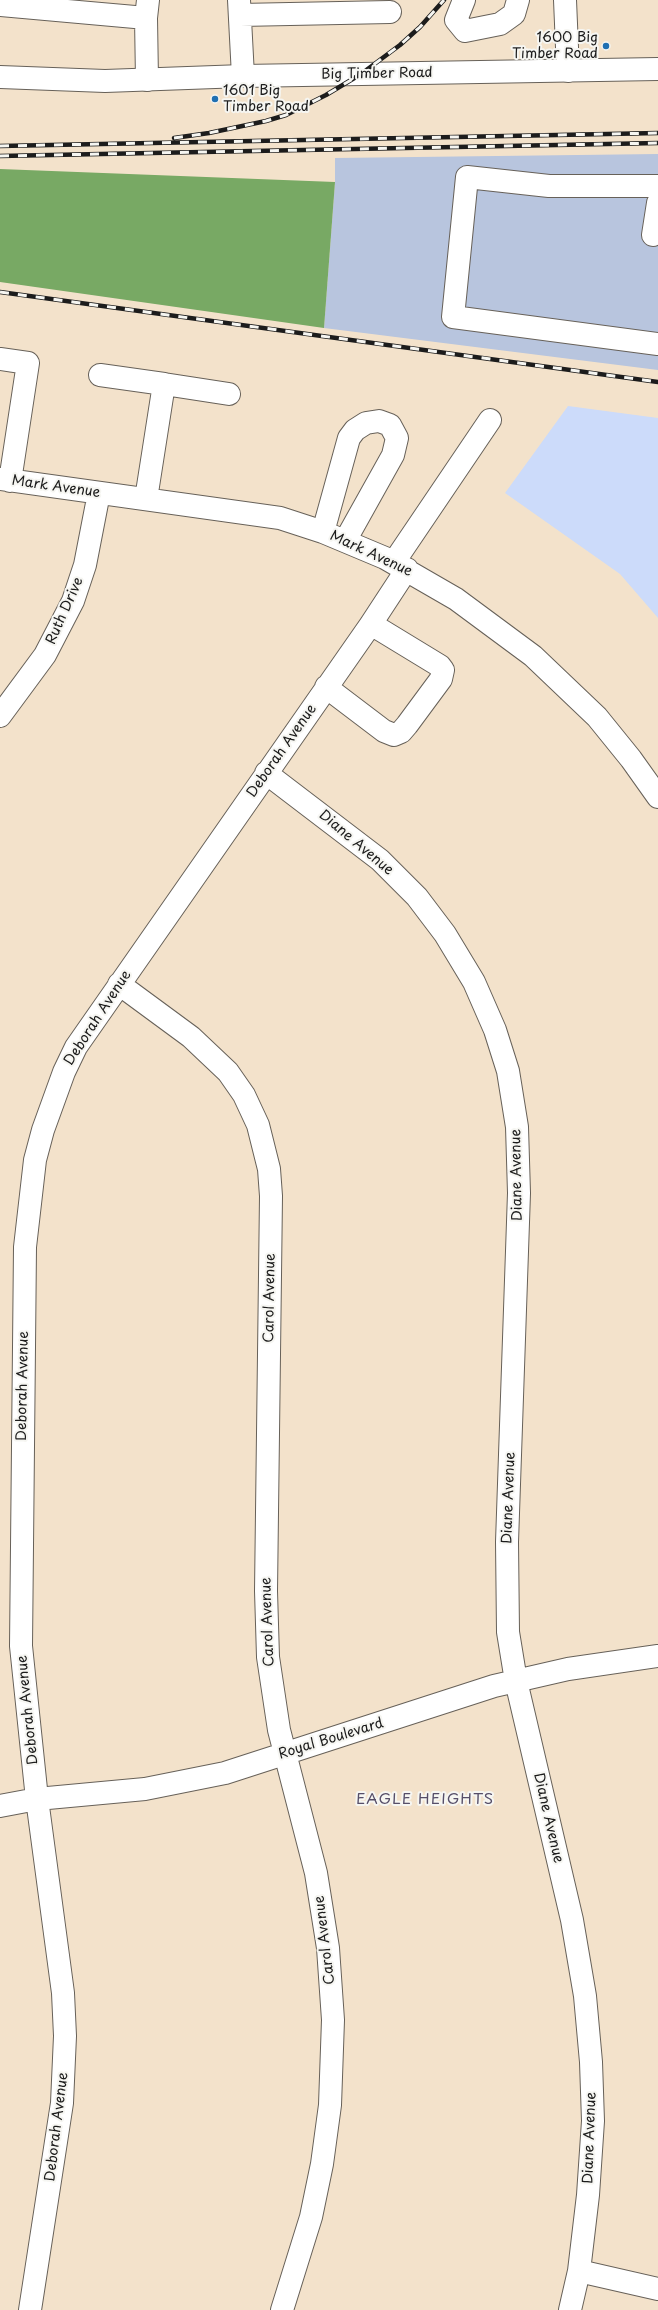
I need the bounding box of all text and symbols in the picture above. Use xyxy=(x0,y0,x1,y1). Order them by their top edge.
place label: 1600 Big Timber Road xyxy=(512,30,598,62)
marker: 1600 Big Timber Road xyxy=(601,41,611,51)
street label: Big Timber Road xyxy=(321,65,433,83)
place label: 1601 Big Timber Road xyxy=(223,83,309,116)
marker: 1601 Big Timber Road xyxy=(210,94,220,104)
street label: Mark Avenue xyxy=(11,472,101,502)
street label: Mark Avenue xyxy=(327,528,415,580)
street label: Ruth Drive xyxy=(43,575,87,647)
street label: Deborah Avenue xyxy=(244,701,320,801)
street label: Diane Avenue xyxy=(315,807,397,879)
street label: Deborah Avenue xyxy=(61,967,135,1069)
street label: Diane Avenue xyxy=(508,1129,526,1221)
street label: Carol Avenue xyxy=(261,1253,279,1343)
street label: Deborah Avenue xyxy=(14,1331,32,1441)
street label: Diane Avenue xyxy=(499,1452,519,1544)
street label: Carol Avenue xyxy=(258,1577,278,1667)
street label: Deborah Avenue xyxy=(14,1655,42,1765)
street label: Royal Boulevard xyxy=(276,1715,386,1763)
street label: Diane Avenue xyxy=(529,1771,567,1865)
district label: EAGLE HEIGHTS xyxy=(356,1791,494,1809)
street label: Carol Avenue xyxy=(311,1895,339,1985)
street label: Deborah Avenue xyxy=(42,2071,72,2183)
street label: Diane Avenue xyxy=(580,2092,600,2184)

